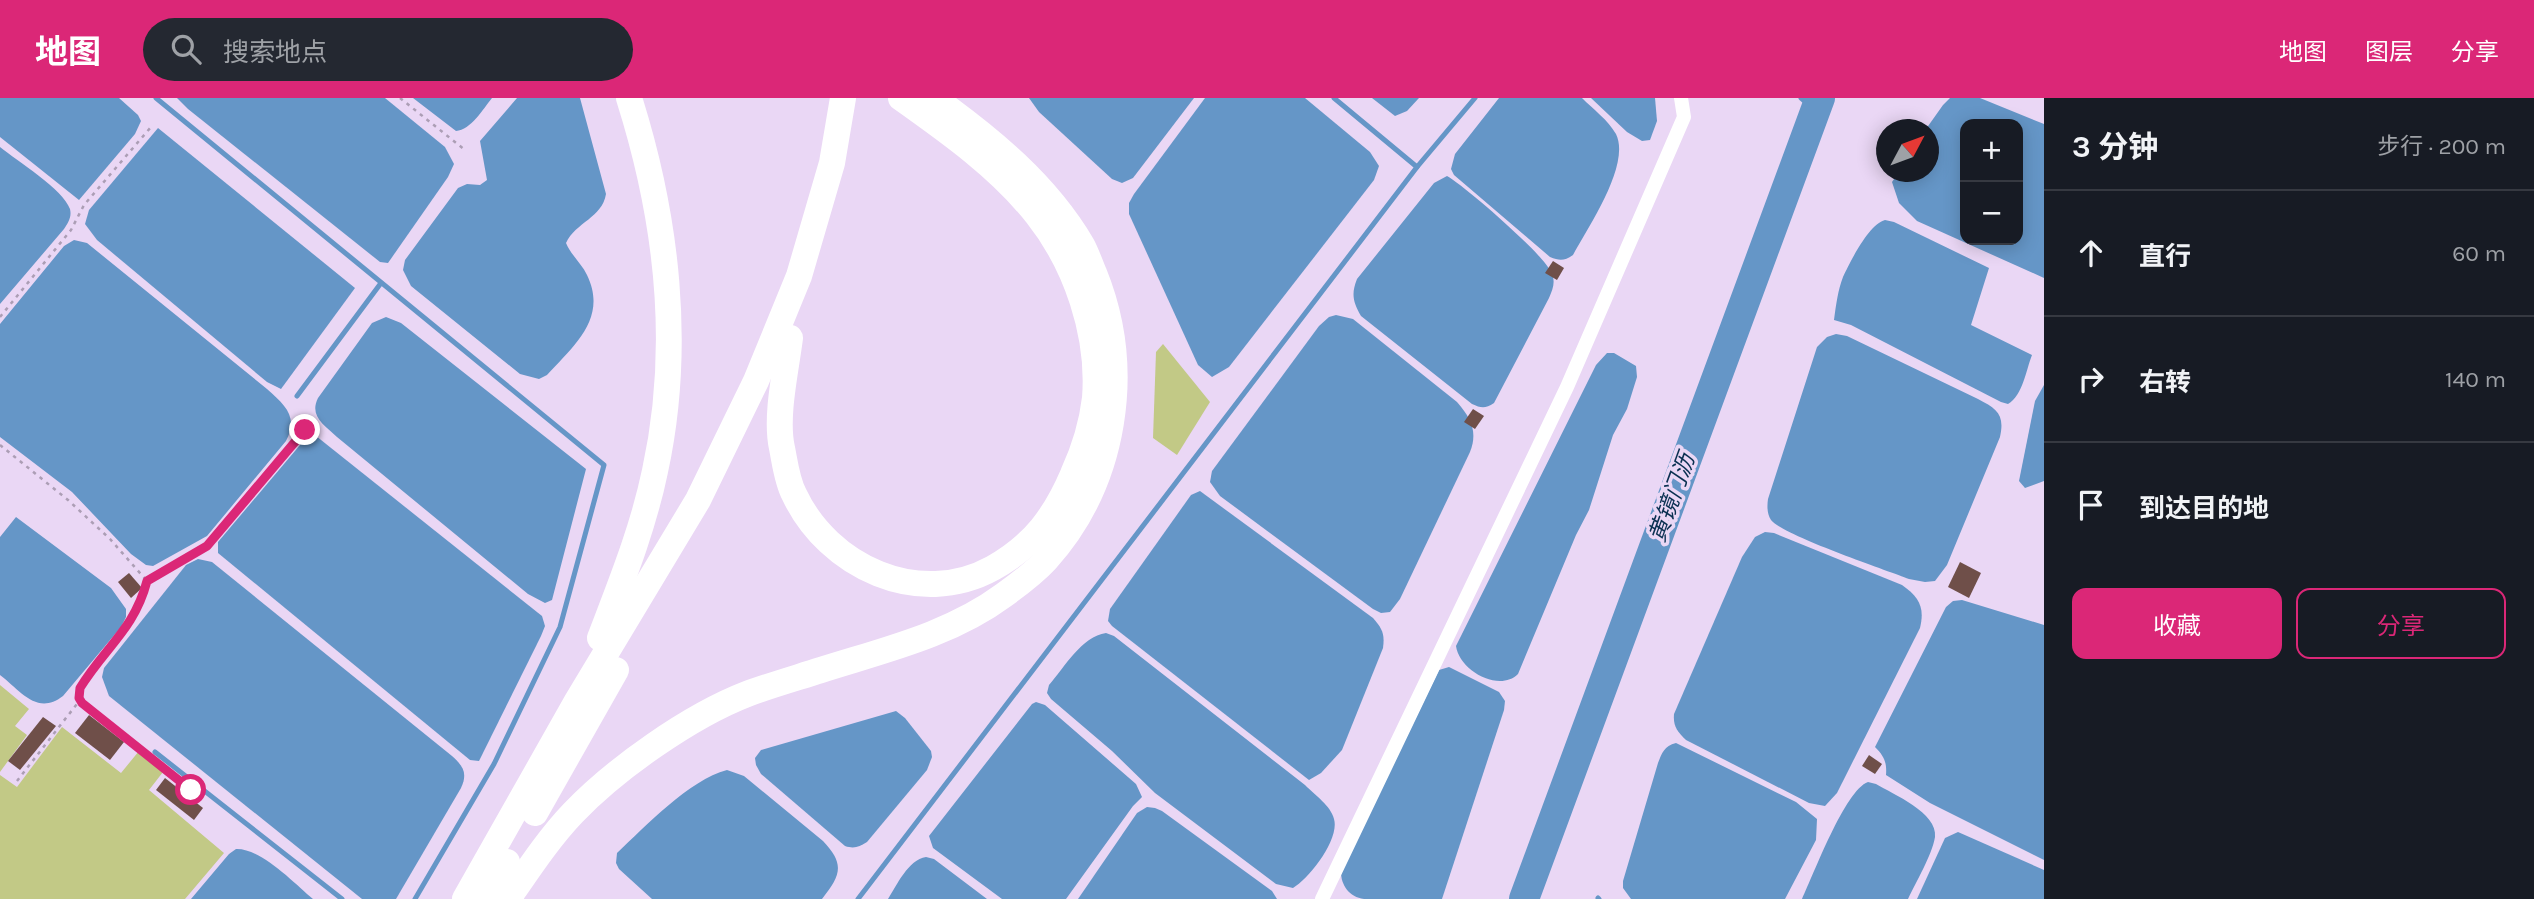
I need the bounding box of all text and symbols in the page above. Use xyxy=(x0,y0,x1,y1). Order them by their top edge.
search box xyxy=(143,18,633,81)
icon: search xyxy=(167,30,205,68)
text: 地图 xyxy=(35,33,101,71)
text: 搜索地点 xyxy=(223,37,327,68)
text: 地图 xyxy=(2279,38,2327,66)
text: 图层 xyxy=(2365,38,2413,66)
text: 分享 xyxy=(2451,38,2499,66)
north arrow xyxy=(1876,119,1939,182)
map controls xyxy=(1960,119,2023,245)
button: + xyxy=(1960,119,2023,182)
text: 3 分钟 xyxy=(2072,129,2158,165)
text: 步行 · 200 m xyxy=(2377,133,2506,160)
button: − xyxy=(1960,182,2023,245)
icon: ahead xyxy=(2072,234,2110,272)
text: 60 m xyxy=(2452,240,2506,267)
text: 直行 xyxy=(2139,241,2191,272)
icon: right xyxy=(2072,360,2110,398)
text: 140 m xyxy=(2445,366,2506,393)
text: 右转 xyxy=(2139,367,2191,398)
route end xyxy=(289,414,320,445)
water label: 黄镜门沥 xyxy=(1644,446,1702,546)
icon: arrive xyxy=(2072,486,2110,524)
text: 到达目的地 xyxy=(2139,493,2269,524)
button: 收藏 xyxy=(2072,588,2282,659)
button: 分享 xyxy=(2296,588,2506,659)
route start xyxy=(175,774,206,805)

